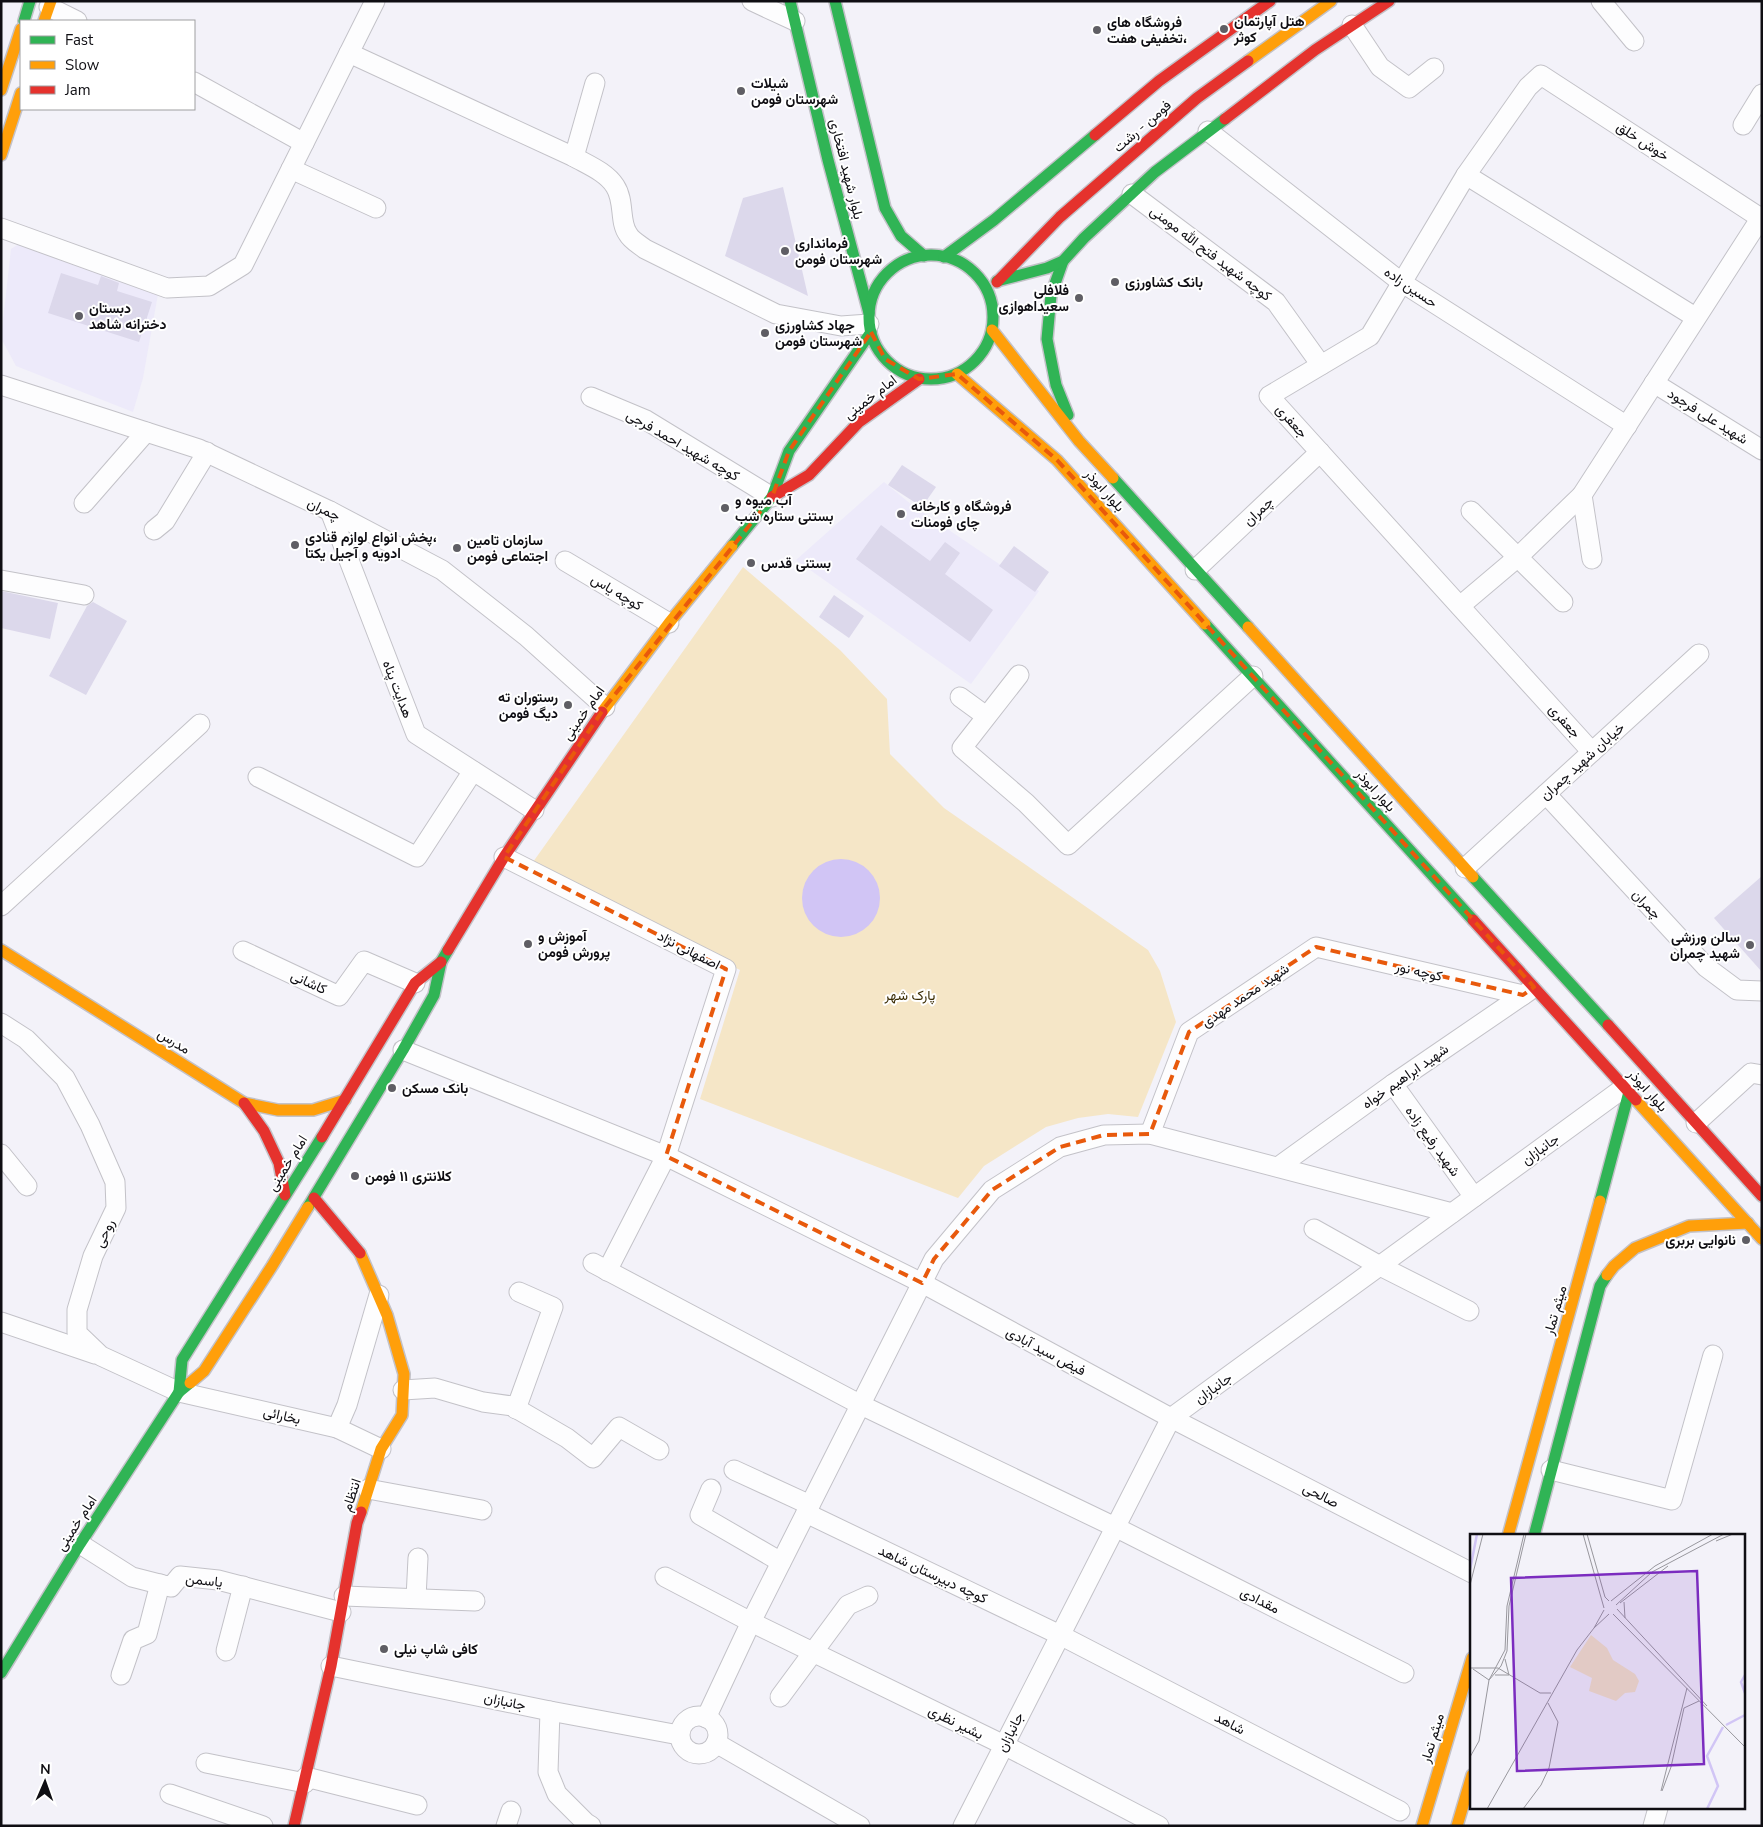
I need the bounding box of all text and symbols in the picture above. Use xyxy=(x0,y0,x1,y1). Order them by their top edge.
place label: هتل آپارتمان کوثر xyxy=(1233,12,1305,47)
place label: فروشگاه های تخفیفی هفت، xyxy=(1107,13,1187,48)
legend xyxy=(20,20,195,110)
marker: هتل آپارتمان کوثر xyxy=(1218,23,1230,35)
marker: فروشگاه های تخفیفی هفت، xyxy=(1091,24,1103,36)
text: Fast xyxy=(65,30,94,50)
text: Slow xyxy=(65,55,100,75)
place label: شیلات شهرستان فومن xyxy=(751,74,838,109)
text: Jam xyxy=(64,80,91,100)
marker: شیلات شهرستان فومن xyxy=(735,85,747,97)
street label: فومن - رشت xyxy=(1109,96,1175,157)
street label: بلوار شهید افتخاری xyxy=(825,117,868,221)
street label: خوش خلق xyxy=(1613,117,1673,166)
street label: کوچه شهید فتح الله مومنی xyxy=(1145,201,1275,306)
place label: فرمانداری شهرستان فومن xyxy=(795,234,882,269)
marker: فرمانداری شهرستان فومن xyxy=(779,245,791,257)
street label: حسین زاده xyxy=(1380,263,1441,312)
place label: بانک کشاورزی xyxy=(1125,273,1203,292)
marker: بانک کشاورزی xyxy=(1109,276,1121,288)
place label: فلافلی سعیداهوازی xyxy=(999,281,1069,316)
marker: فلافلی سعیداهوازی xyxy=(1073,292,1085,304)
place label: دبستان دخترانه شاهد xyxy=(89,299,167,334)
marker: دبستان دخترانه شاهد xyxy=(73,310,85,322)
place label: جهاد کشاورزی شهرستان فومن xyxy=(775,316,862,351)
marker: جهاد کشاورزی شهرستان فومن xyxy=(759,327,771,339)
street label: امام خمینی xyxy=(840,371,901,424)
street label: شهید علی فرجود xyxy=(1664,384,1752,449)
street label: جعفری xyxy=(1271,400,1312,442)
street label: کوچه شهید احمد فرجی xyxy=(623,405,743,486)
street label: بلوار ابوذر xyxy=(1080,464,1129,516)
place label: آب میوه و بستنی ستاره شب xyxy=(735,491,833,526)
street label: چمران xyxy=(304,493,343,526)
street label: چمران xyxy=(1239,493,1277,530)
place label: فروشگاه و کارخانه چای فومنات xyxy=(911,497,1012,532)
marker: آب میوه و بستنی ستاره شب xyxy=(719,502,731,514)
marker: فروشگاه و کارخانه چای فومنات xyxy=(895,508,907,520)
place label: پخش انواع لوازم قنادی، ادویه و آجیل یکتا xyxy=(305,528,437,563)
place label: سازمان تامین اجتماعی فومن xyxy=(467,531,548,566)
marker: پخش انواع لوازم قنادی، ادویه و آجیل یکتا xyxy=(289,539,301,551)
marker: سازمان تامین اجتماعی فومن xyxy=(451,542,463,554)
place label: بستنی قدس xyxy=(761,554,831,573)
marker: بستنی قدس xyxy=(745,557,757,569)
street label: کوچه یاس xyxy=(587,570,646,615)
street label: هدایت پناه xyxy=(378,657,417,721)
street label: امام خمینی xyxy=(558,682,609,744)
place label: رستوران ته دیگ فومن xyxy=(498,688,558,723)
marker: رستوران ته دیگ فومن xyxy=(562,699,574,711)
street label: جعفری xyxy=(1544,700,1585,742)
street label: خیابان شهید چمران xyxy=(1536,718,1629,804)
street label: بلوار ابوذر xyxy=(1351,764,1400,816)
street label: چمران xyxy=(1628,885,1665,923)
place label: آموزش و پرورش فومن xyxy=(538,927,610,962)
street label: اصفهانی نژاد xyxy=(654,927,723,974)
place label: سالن ورزشی شهید چمران xyxy=(1670,928,1740,963)
marker: آموزش و پرورش فومن xyxy=(522,938,534,950)
marker: سالن ورزشی شهید چمران xyxy=(1744,939,1756,951)
street label: کوچه نور xyxy=(1393,957,1444,986)
street label: شهید محمد مهدی xyxy=(1198,959,1293,1032)
street label: کاشانی xyxy=(288,966,330,999)
park label: پارک شهر xyxy=(884,986,935,1005)
street label: مدرس xyxy=(154,1024,194,1059)
street label: شهید ابراهیم خواه xyxy=(1358,1039,1452,1113)
street label: بلوار ابوذر xyxy=(1623,1064,1672,1116)
place label: بانک مسکن xyxy=(402,1079,468,1098)
marker: بانک مسکن xyxy=(386,1082,398,1094)
street label: شهید رفیع زاده xyxy=(1400,1102,1465,1181)
street label: جانبازان xyxy=(1518,1129,1563,1169)
street label: امام خمینی xyxy=(263,1132,312,1195)
place label: کلانتری ۱۱ فومن xyxy=(365,1167,452,1186)
marker: کلانتری ۱۱ فومن xyxy=(349,1170,361,1182)
street label: روحی xyxy=(90,1216,119,1250)
place label: نانوایی بربری xyxy=(1665,1231,1736,1250)
marker: نانوایی بربری xyxy=(1740,1234,1752,1246)
street label: میثم تمار xyxy=(1539,1283,1572,1338)
street label: فیض سید آبادی xyxy=(1003,1322,1089,1380)
street label: جانبازان xyxy=(1191,1368,1236,1408)
street label: بخارائی xyxy=(261,1402,302,1429)
street label: انتظام xyxy=(337,1476,366,1514)
street label: صالحی xyxy=(1300,1478,1342,1513)
street label: امام خمینی xyxy=(51,1492,101,1555)
inset map xyxy=(1470,1534,1746,1810)
street label: کوچه دبیرستان شاهد xyxy=(875,1541,990,1608)
street label: یاسمن xyxy=(184,1569,223,1592)
street label: مقدادی xyxy=(1237,1583,1283,1618)
place label: کافی شاپ نیلی xyxy=(394,1640,478,1659)
marker: کافی شاپ نیلی xyxy=(378,1643,390,1655)
street label: جانبازان xyxy=(482,1688,527,1715)
street label: بشیر نظری xyxy=(925,1701,987,1744)
street label: شاهد xyxy=(1211,1708,1248,1739)
street label: جانبازان xyxy=(992,1709,1028,1755)
street label: میثم تمار xyxy=(1416,1711,1449,1766)
north arrow xyxy=(20,1757,70,1807)
text: N xyxy=(40,1760,51,1779)

